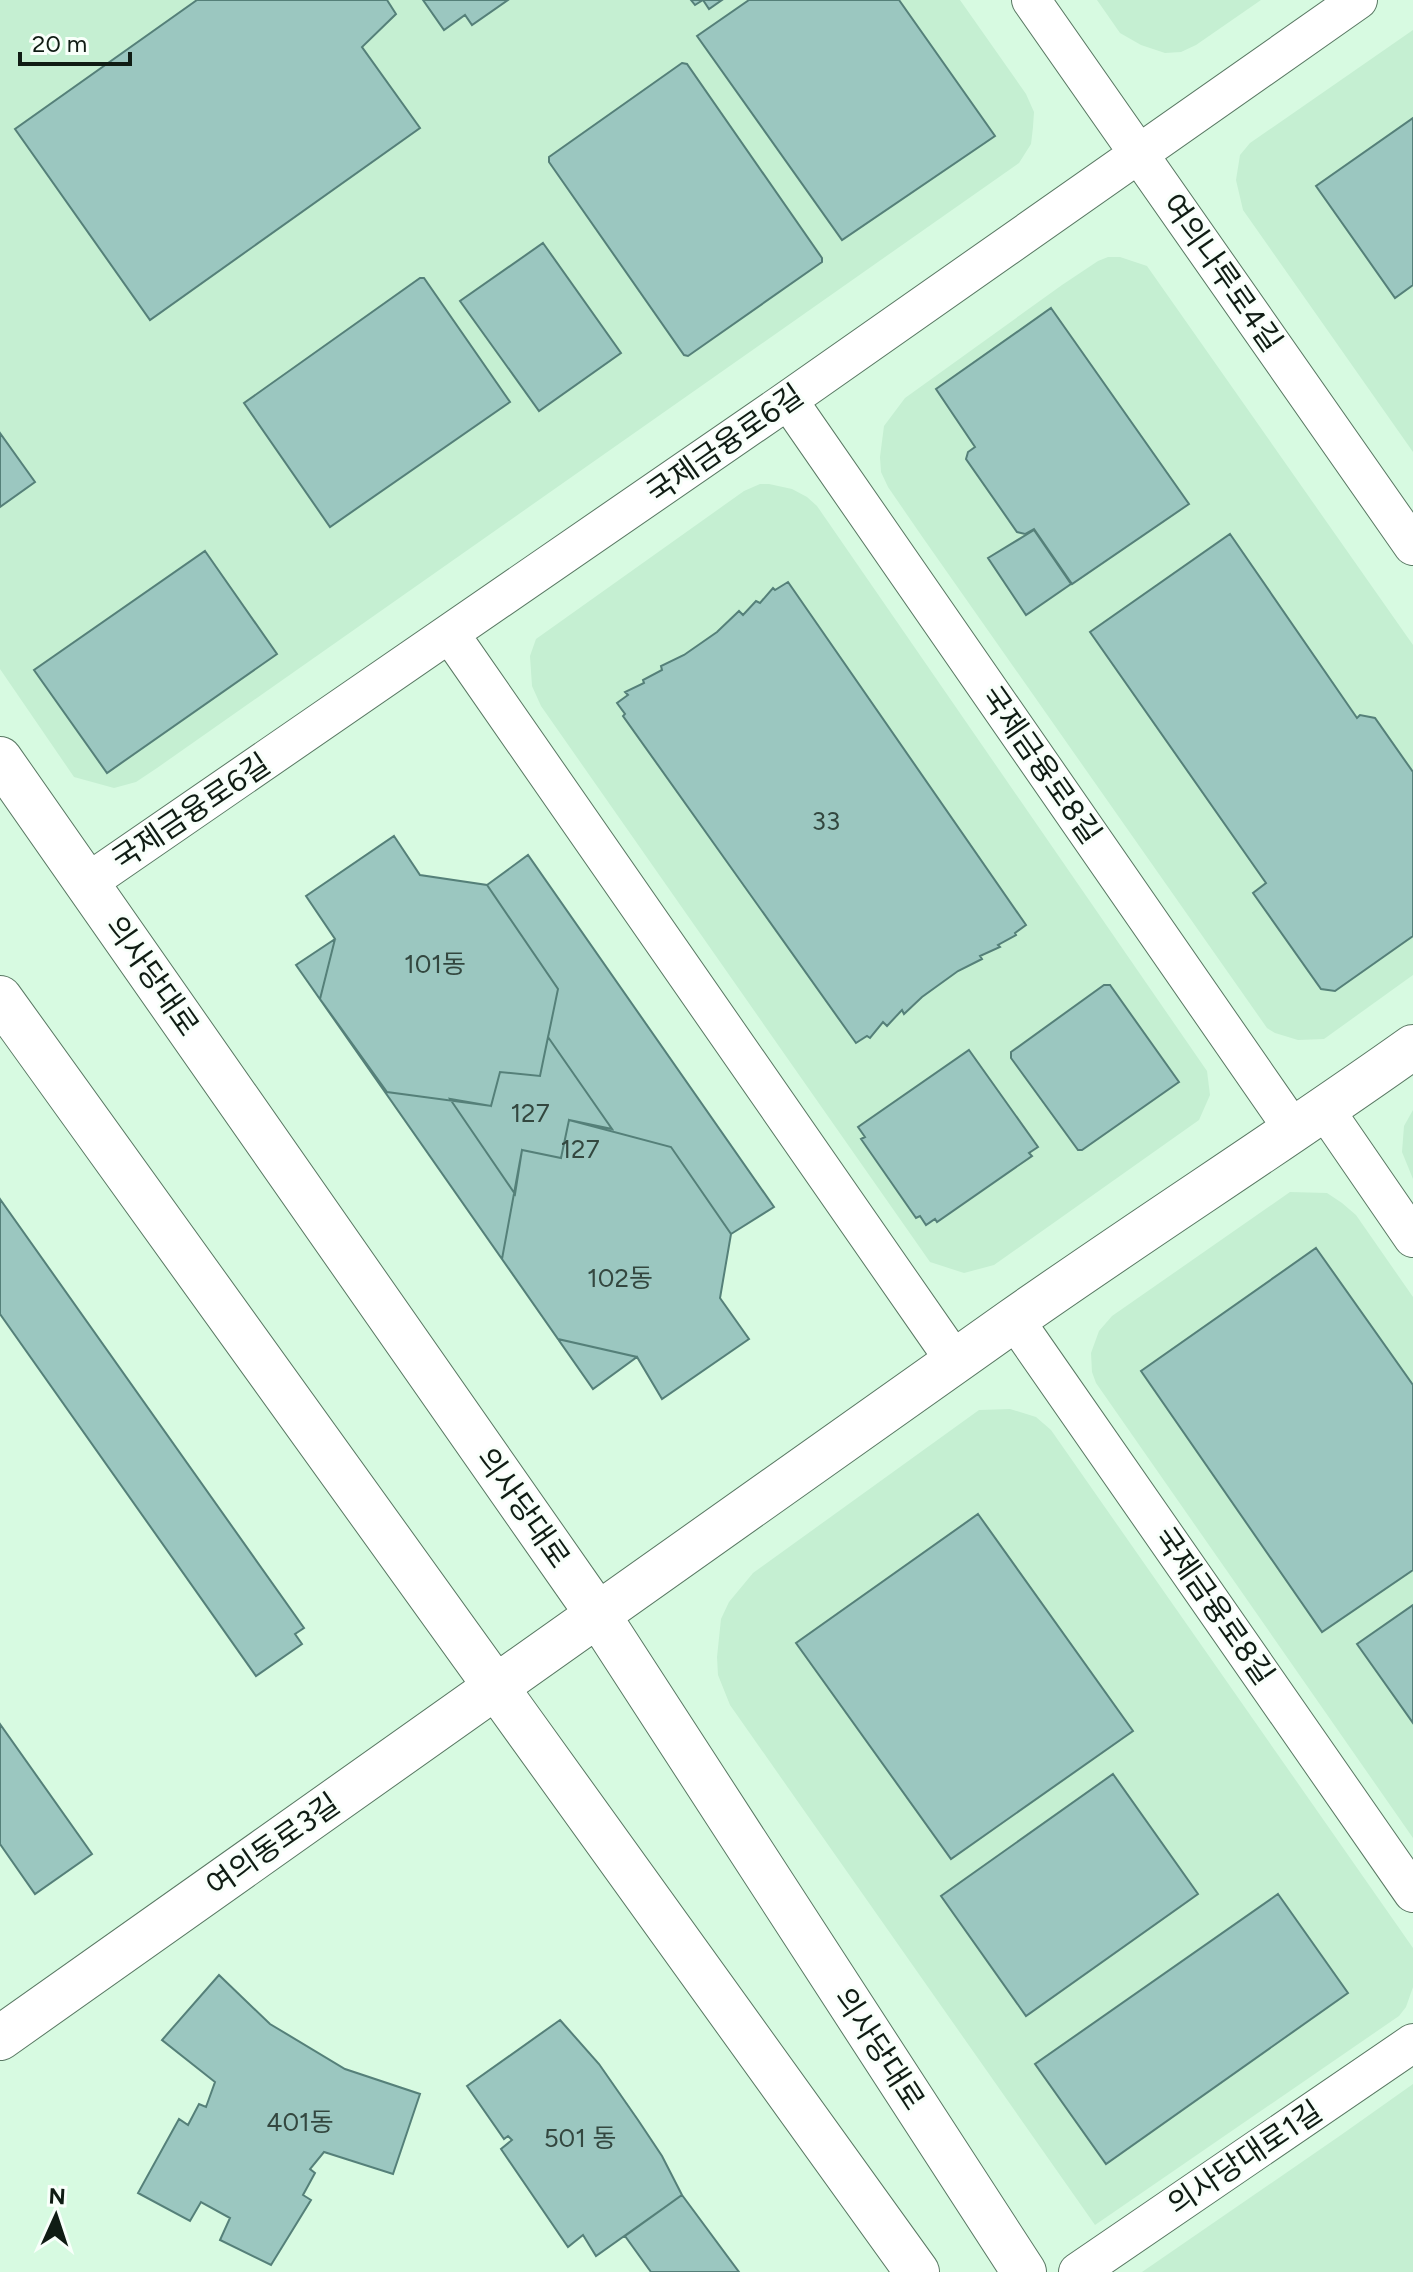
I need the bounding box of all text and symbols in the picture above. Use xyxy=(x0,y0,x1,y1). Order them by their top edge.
scale bar xyxy=(20,16,130,66)
text: 20 m xyxy=(32,29,87,58)
street label: 여의나루로4길 xyxy=(1154,187,1290,359)
street label: 국제금융로6길 xyxy=(639,376,810,511)
street label: 국제금융로8길 xyxy=(973,679,1109,851)
street label: 국제금융로6길 xyxy=(105,745,277,878)
house number: 33 xyxy=(812,805,840,837)
street label: 의사당대로 xyxy=(98,909,207,1043)
house number: 101동 xyxy=(404,948,466,980)
house number: 127 xyxy=(510,1097,550,1129)
house number: 127 xyxy=(560,1133,600,1165)
house number: 102동 xyxy=(587,1262,653,1294)
street label: 의사당대로 xyxy=(469,1441,578,1575)
street label: 국제금융로8길 xyxy=(1146,1520,1282,1692)
street label: 여의동로3길 xyxy=(199,1785,347,1904)
street label: 의사당대로 xyxy=(826,1981,933,2117)
street label: 의사당대로1길 xyxy=(1161,2092,1329,2223)
house number: 401동 xyxy=(266,2106,334,2138)
house number: 501 동 xyxy=(544,2122,616,2154)
north arrow xyxy=(16,2176,96,2256)
text: N xyxy=(48,2183,66,2210)

